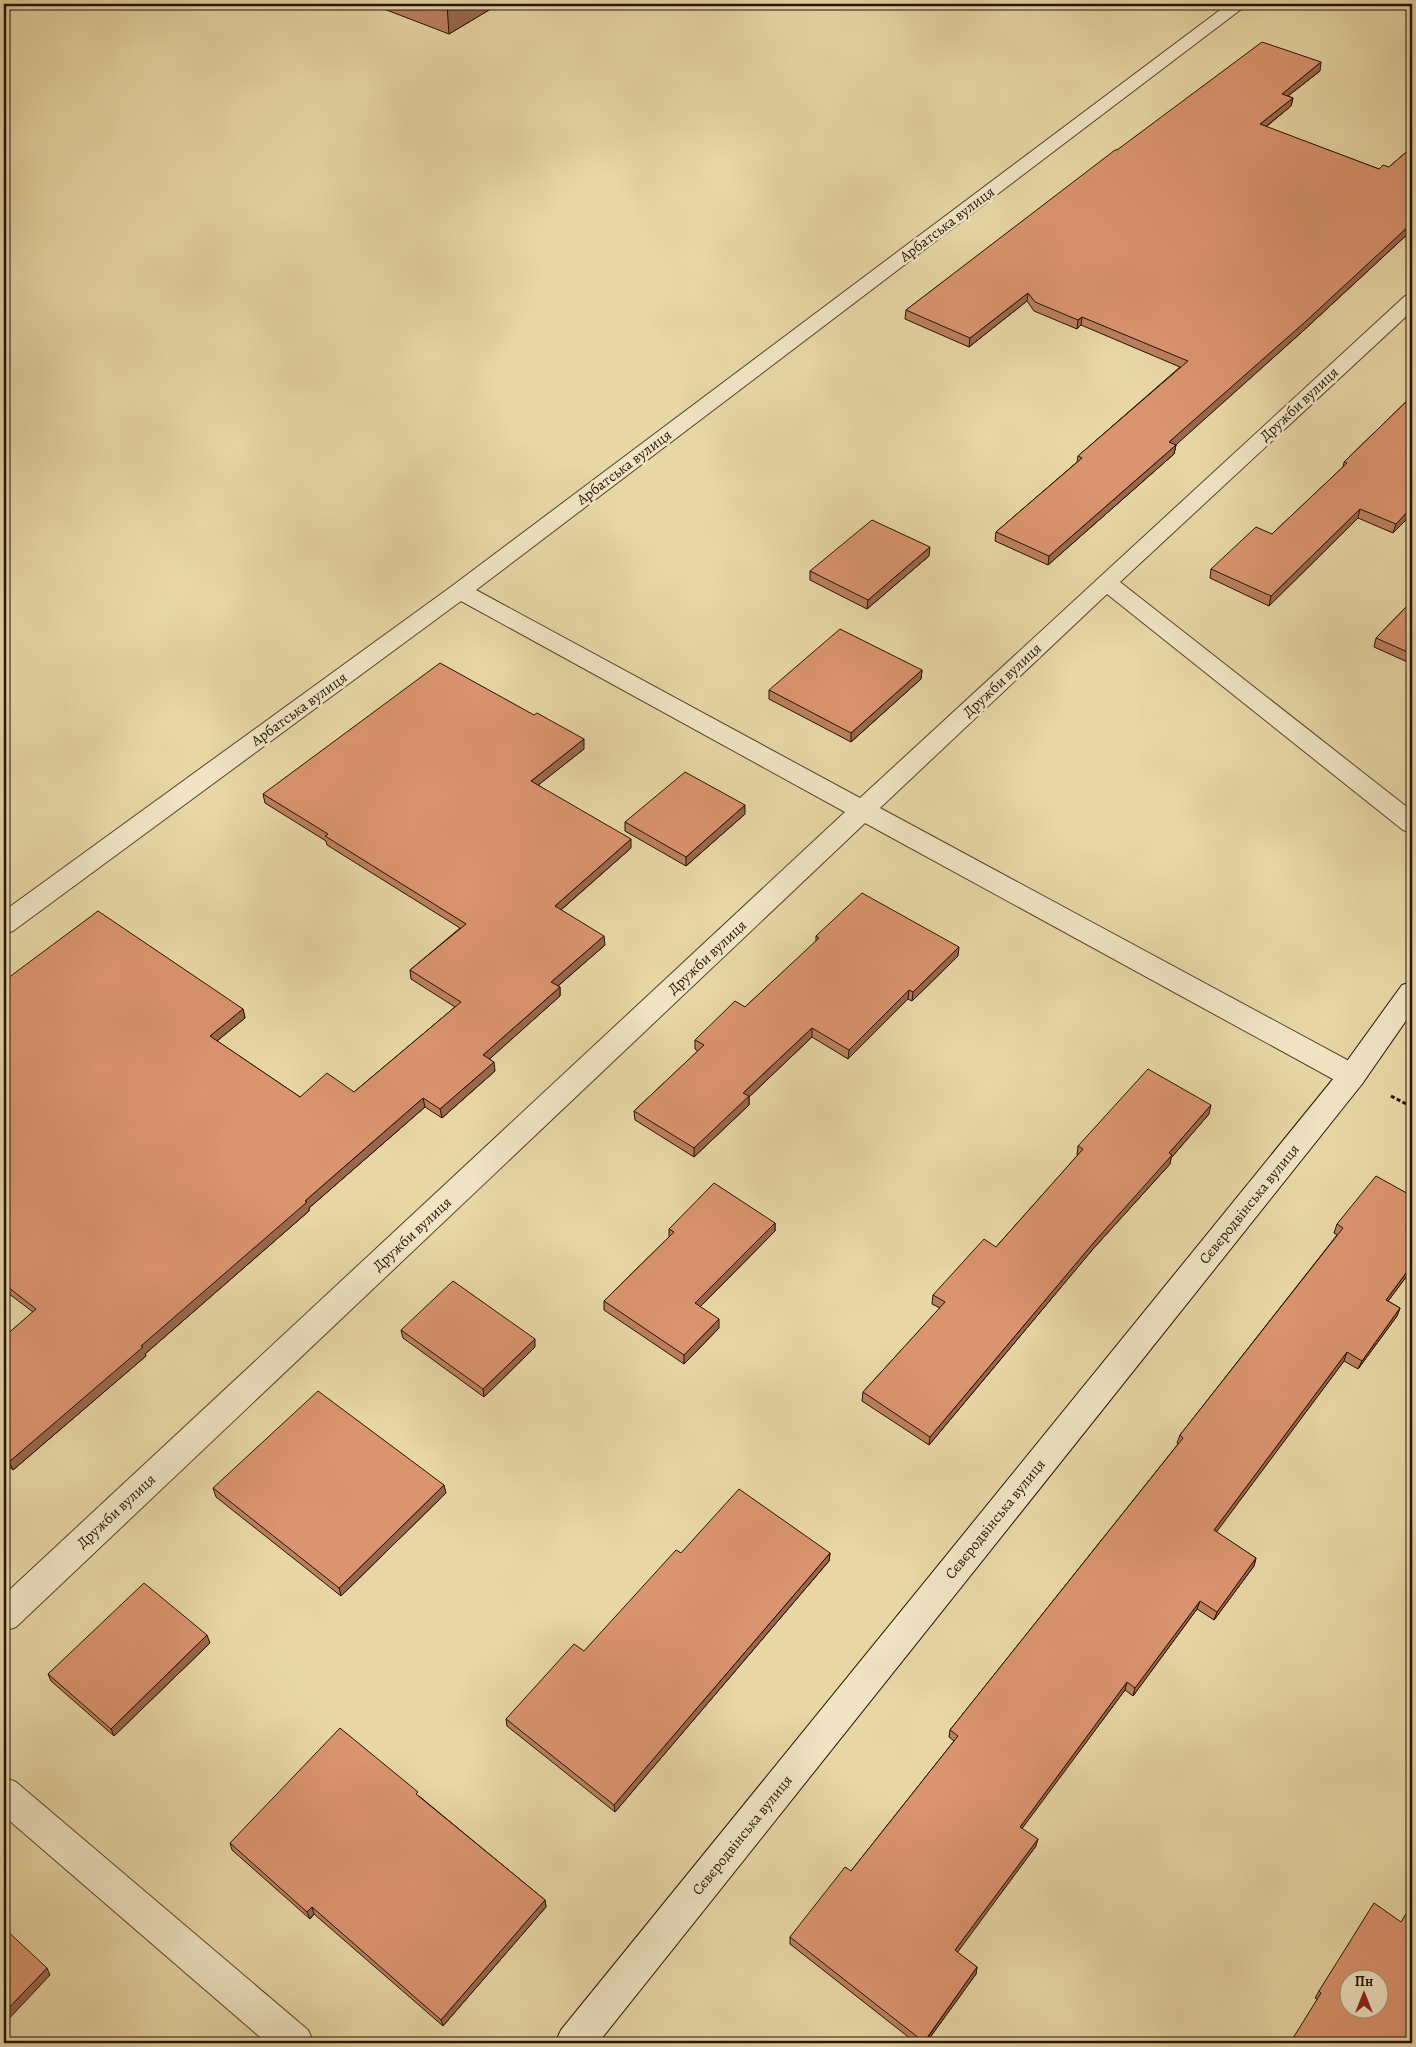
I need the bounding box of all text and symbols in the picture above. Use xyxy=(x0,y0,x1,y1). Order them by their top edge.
street label: Арбатська вулиця xyxy=(895,182,999,267)
street label: Дружби вулиця xyxy=(1255,362,1343,446)
street label: Арбатська вулиця xyxy=(572,425,676,510)
street label: Дружби вулиця xyxy=(958,638,1046,722)
street label: Арбатська вулиця xyxy=(246,667,351,751)
street label: Дружби вулиця xyxy=(663,915,751,999)
street label: Сєвєродвінська вулиця xyxy=(1194,1140,1304,1268)
street label: Дружби вулиця xyxy=(368,1192,456,1276)
street label: Сєвєродвінська вулиця xyxy=(940,1455,1050,1583)
street label: Дружби вулиця xyxy=(72,1469,160,1553)
street label: Сєвєродвінська вулиця xyxy=(687,1771,797,1899)
north arrow xyxy=(1338,1970,1388,2020)
text: Пн xyxy=(1355,1972,1373,1991)

